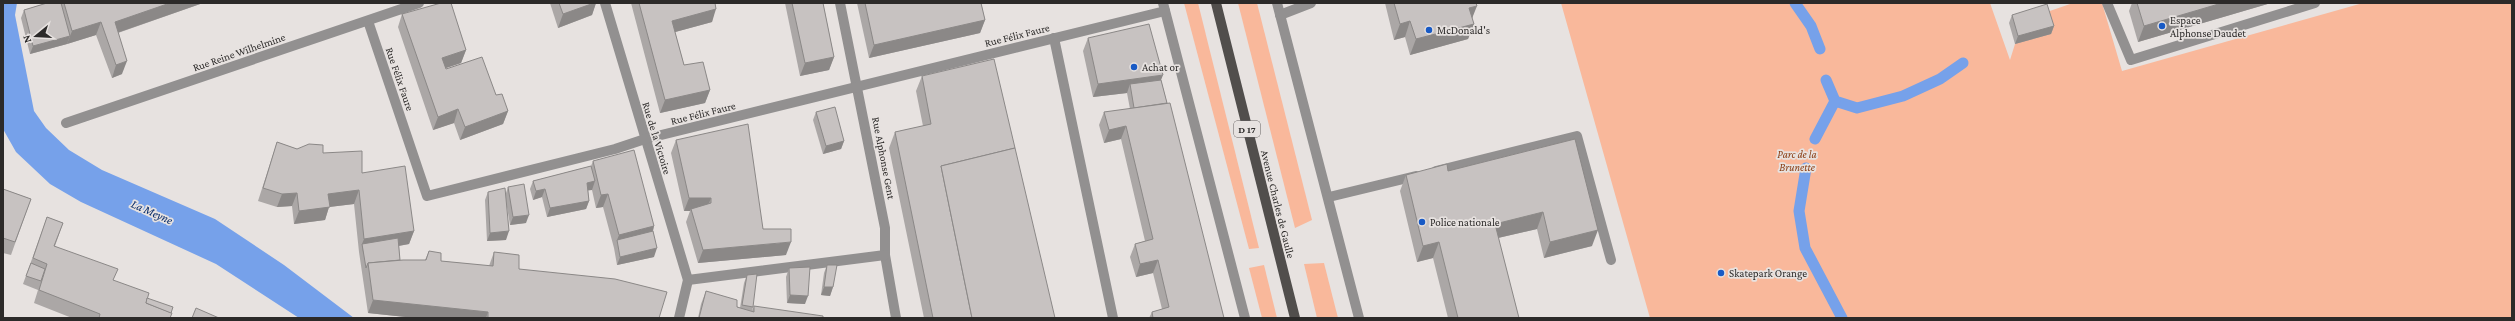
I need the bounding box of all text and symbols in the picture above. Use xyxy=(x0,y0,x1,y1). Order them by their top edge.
place label: Espace Alphonse Daudet xyxy=(2170,14,2246,40)
north arrow xyxy=(16,16,56,56)
street label: Rue Félix Faure xyxy=(983,21,1051,49)
marker: Espace Alphonse Daudet xyxy=(2157,21,2167,31)
place label: McDonald's xyxy=(1437,24,1490,36)
marker: McDonald's xyxy=(1424,25,1434,35)
street label: Rue Reine Wilhelmine xyxy=(191,30,287,73)
text: N xyxy=(19,33,33,45)
street label: Rue Félix Faure xyxy=(384,46,417,112)
place label: Achat or xyxy=(1142,61,1179,73)
marker: Achat or xyxy=(1129,62,1139,72)
street label: Rue Félix Faure xyxy=(669,99,737,127)
street label: Rue de la Victoire xyxy=(640,100,674,176)
street label: Rue Alphonse Gent xyxy=(869,116,898,201)
road number: D 17 xyxy=(1234,121,1260,137)
park label: Parc de la Brunette xyxy=(1777,148,1817,173)
street label: Avenue Charles de Gaulle xyxy=(1259,149,1297,259)
water label: La Meyne xyxy=(129,197,175,228)
place label: Police nationale xyxy=(1430,216,1500,228)
marker: Police nationale xyxy=(1417,217,1427,227)
place label: Skatepark Orange xyxy=(1729,267,1807,280)
marker: Skatepark Orange xyxy=(1716,268,1726,278)

